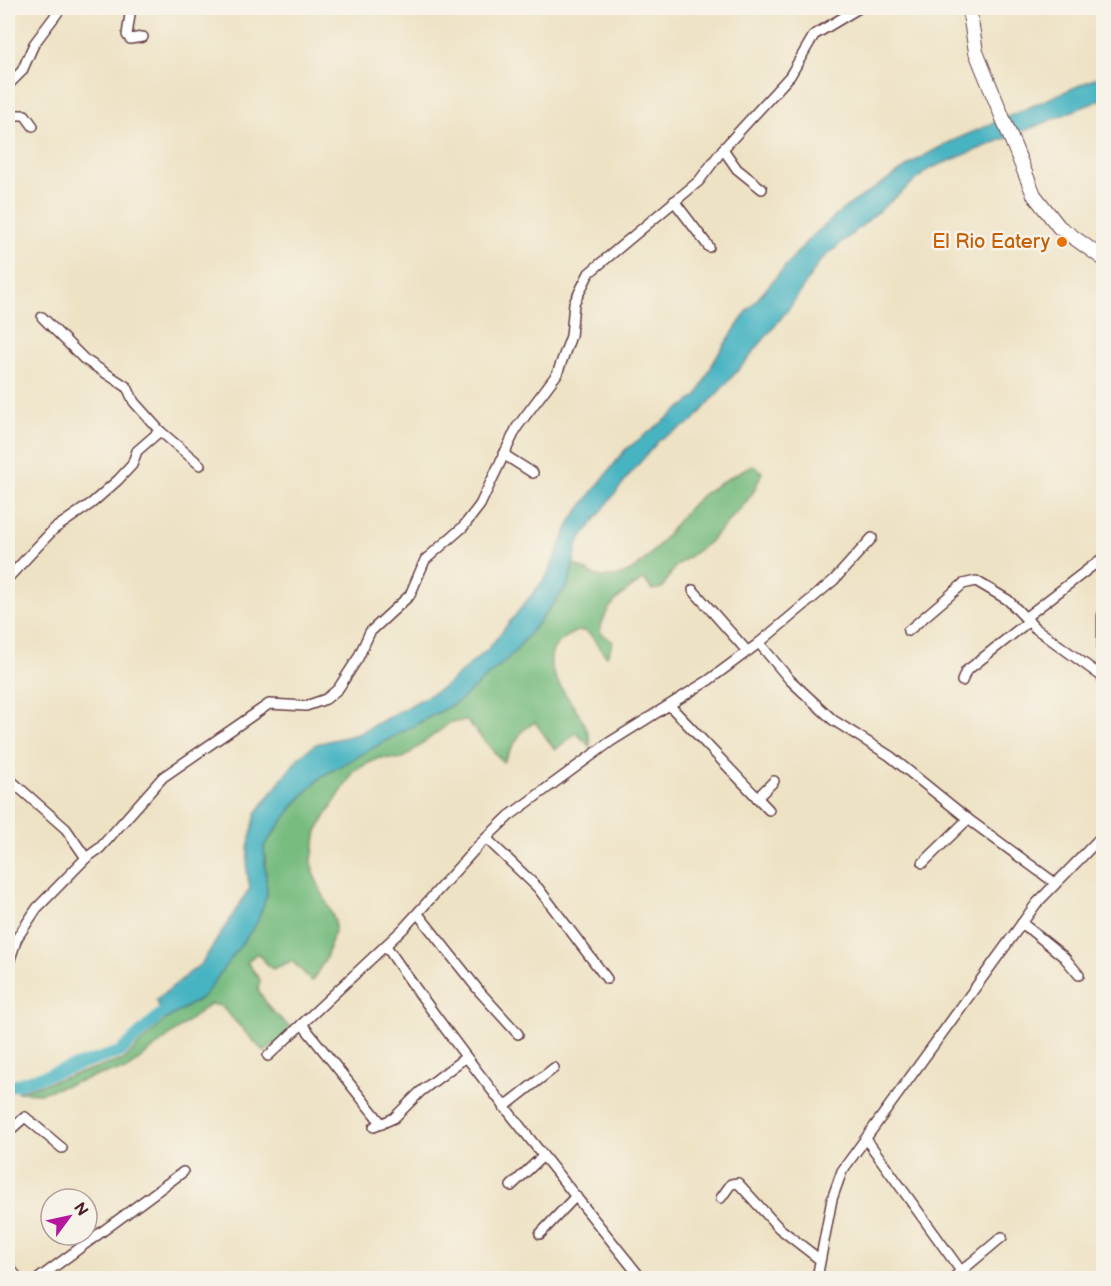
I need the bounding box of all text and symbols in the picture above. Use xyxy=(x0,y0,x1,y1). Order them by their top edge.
place label: El Rio Eatery xyxy=(932,230,1050,254)
marker: El Rio Eatery xyxy=(1055,235,1069,249)
north arrow xyxy=(39,1187,99,1247)
text: N xyxy=(69,1199,92,1220)

